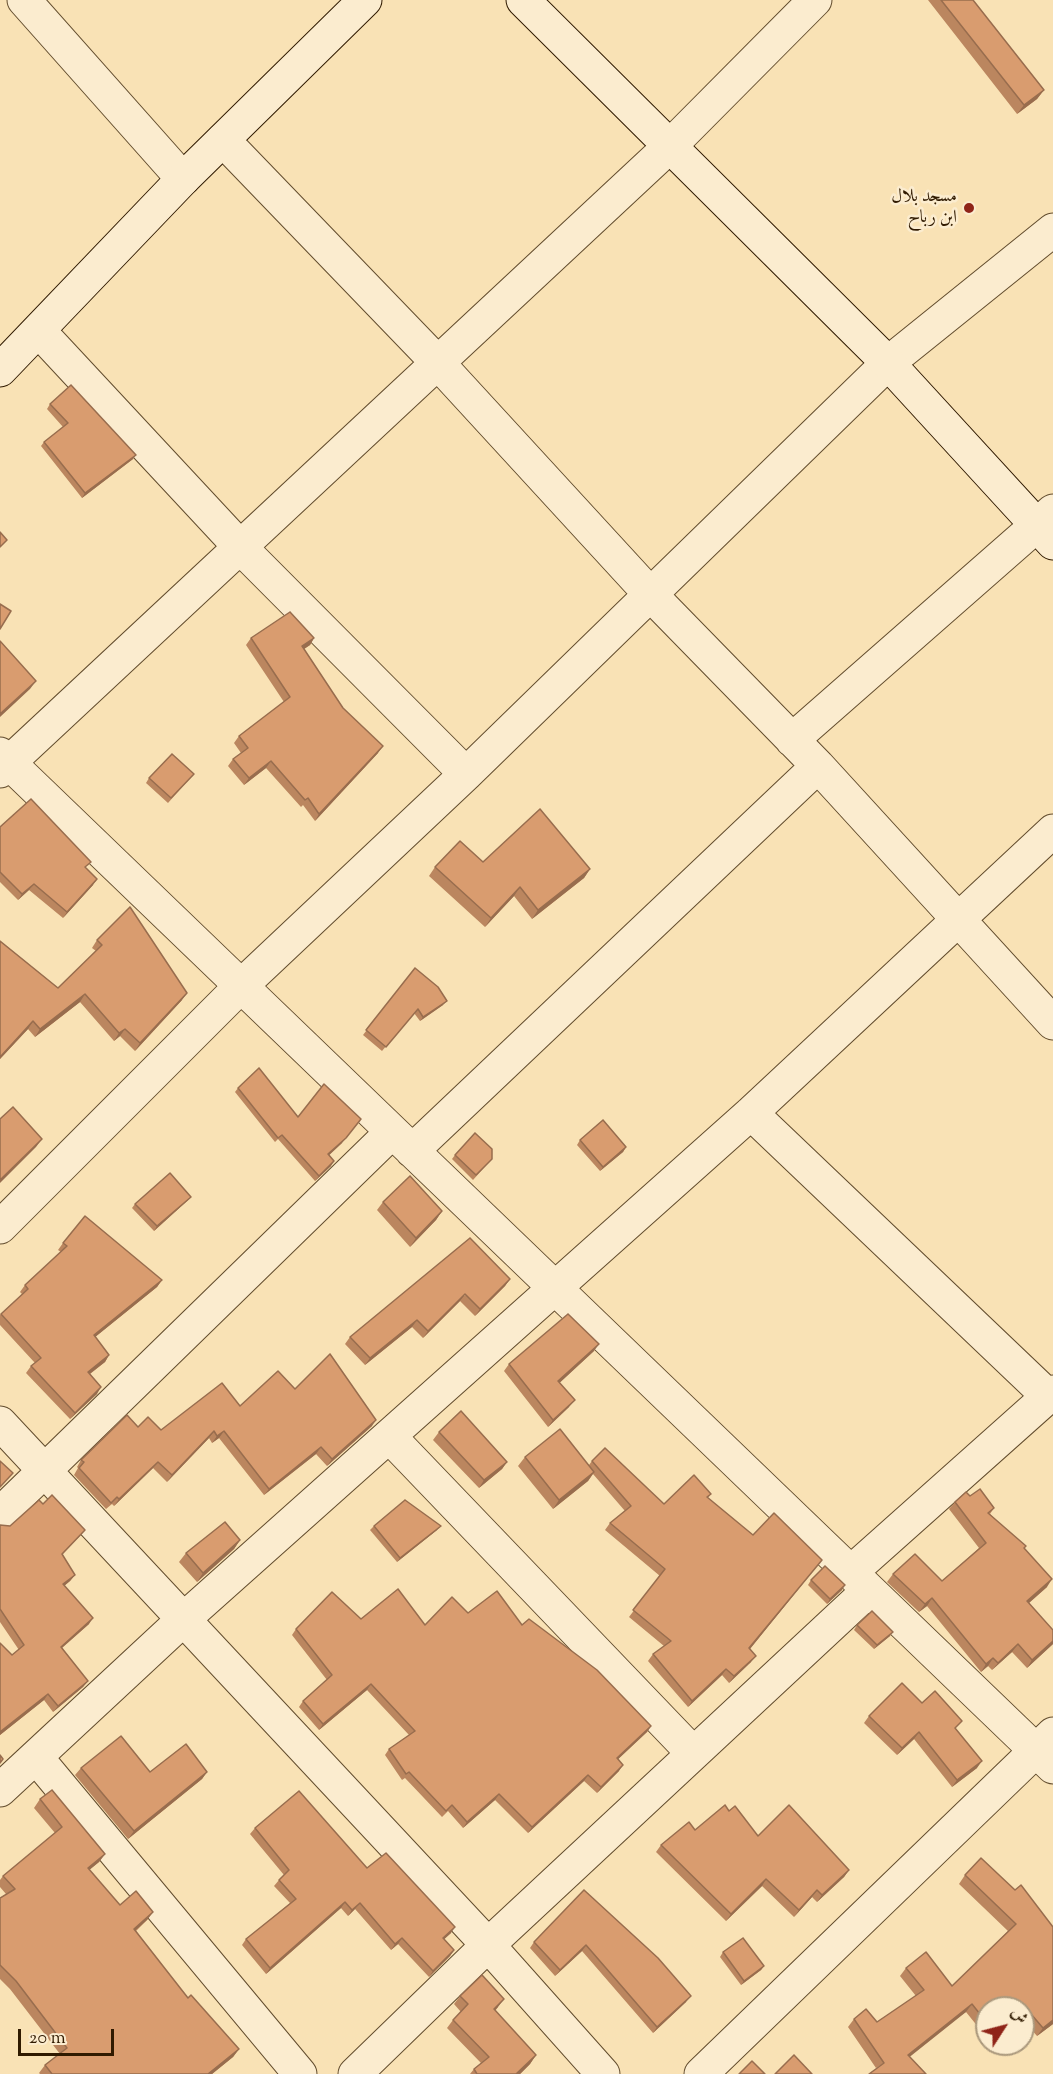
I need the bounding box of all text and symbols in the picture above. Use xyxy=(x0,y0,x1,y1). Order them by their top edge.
place label: مسجد بلال ابن رباح xyxy=(891,187,957,230)
marker: مسجد بلال ابن رباح xyxy=(962,201,976,215)
north arrow xyxy=(975,1996,1035,2056)
text: ش xyxy=(1004,2003,1032,2029)
scale bar xyxy=(21,2017,117,2055)
text: 20 m xyxy=(29,2026,66,2052)

